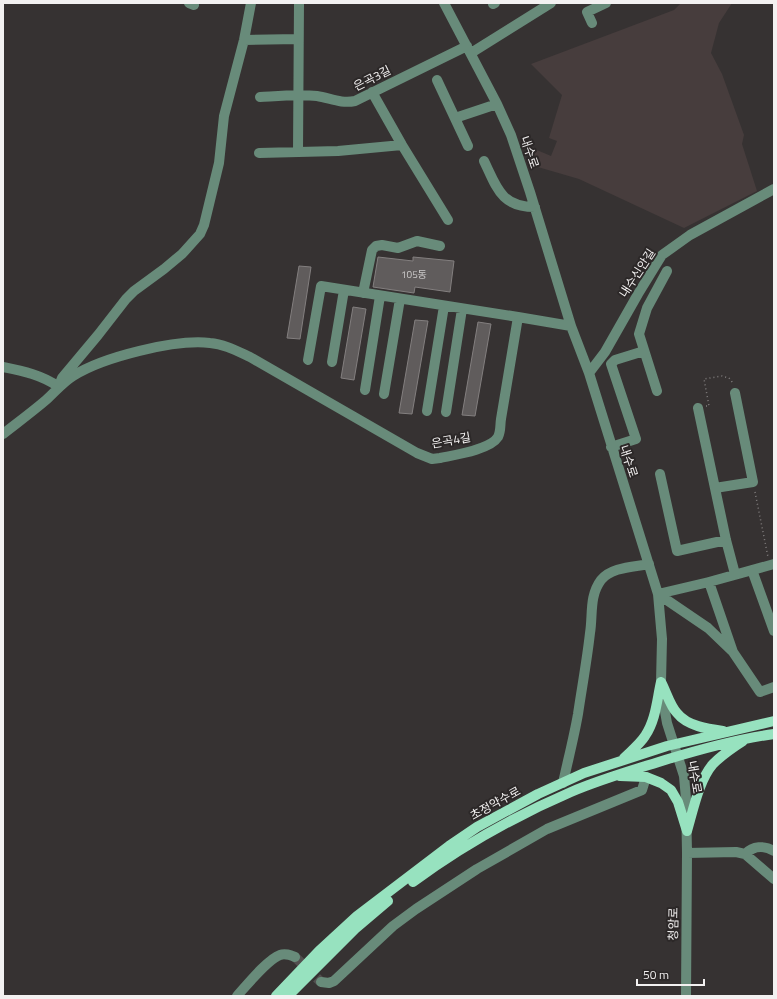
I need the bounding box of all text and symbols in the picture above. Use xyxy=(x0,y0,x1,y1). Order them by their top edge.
street label: 은곡3길 xyxy=(350,60,394,96)
street label: 내수로 xyxy=(516,133,544,171)
street label: 내수신안길 xyxy=(614,245,660,301)
house number: 105동 xyxy=(401,267,427,282)
street label: 은곡4길 xyxy=(430,427,472,453)
street label: 내수로 xyxy=(615,442,643,480)
street label: 내수로 xyxy=(683,759,707,795)
street label: 초정약수로 xyxy=(466,781,524,825)
street label: 청암로 xyxy=(663,907,683,941)
scale bar xyxy=(637,961,704,987)
text: 50 m xyxy=(643,965,669,984)

